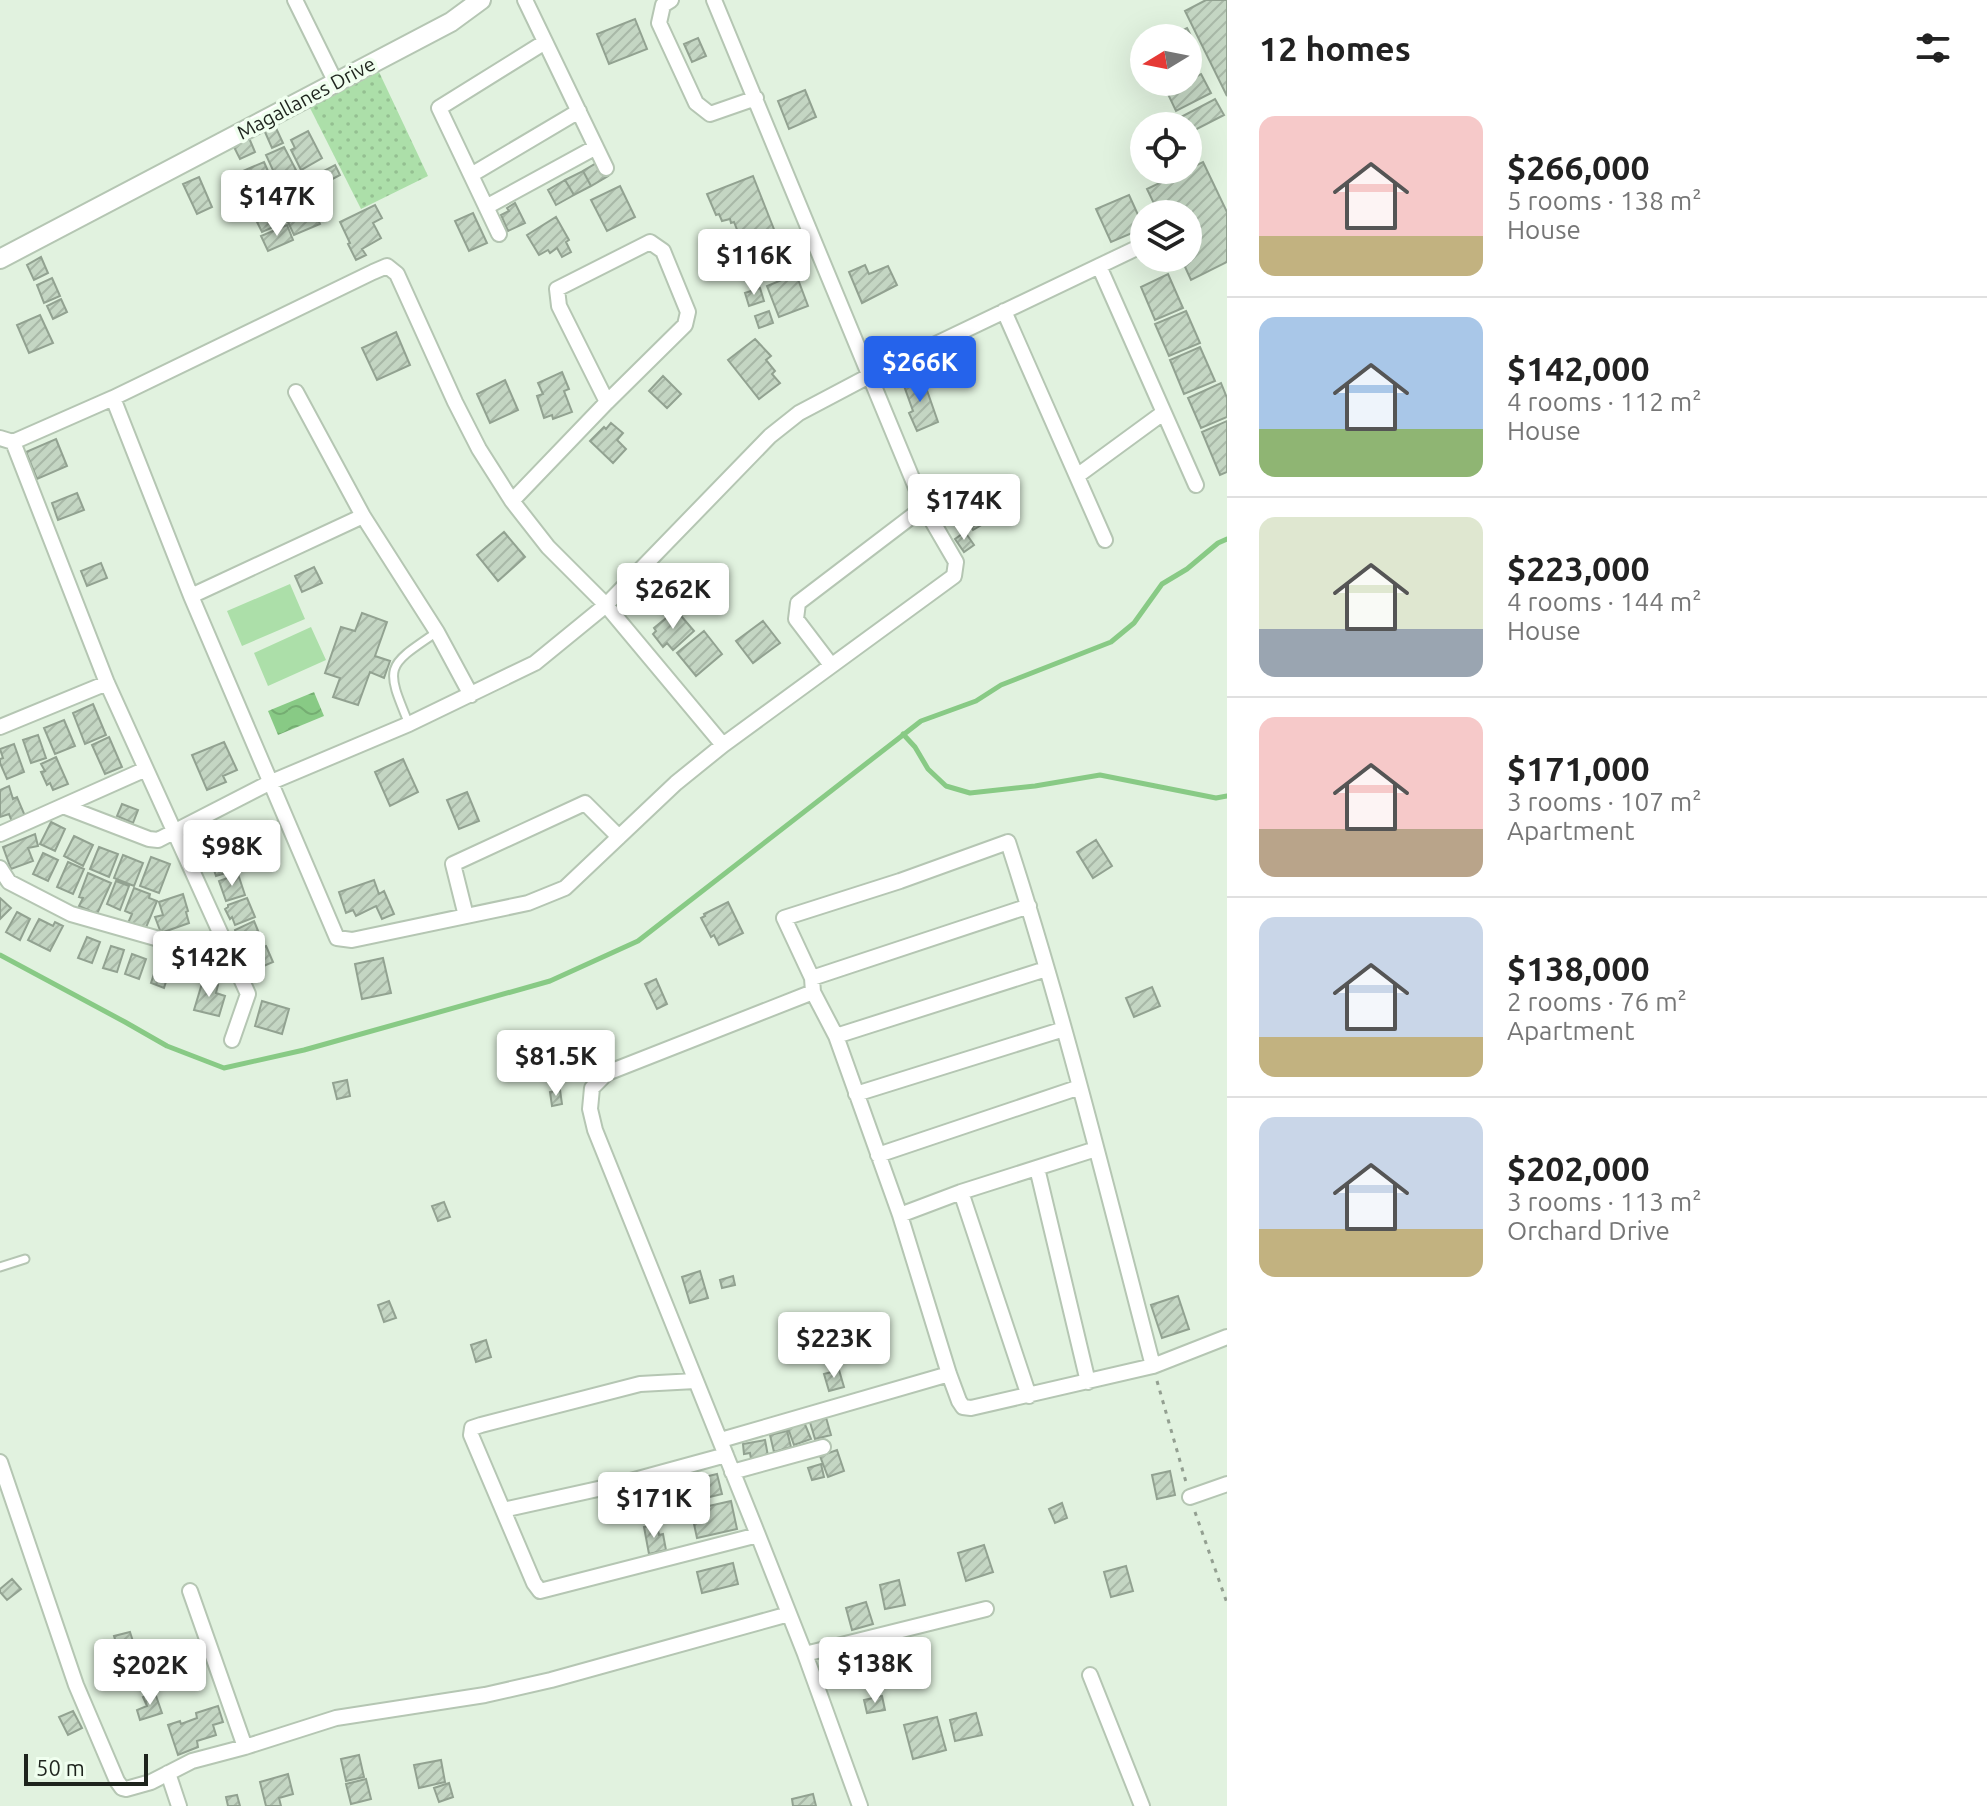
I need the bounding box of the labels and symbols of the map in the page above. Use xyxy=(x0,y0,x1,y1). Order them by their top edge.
north arrow xyxy=(1130,24,1202,96)
street label: Magallanes Drive xyxy=(233,51,379,144)
pin: $147K xyxy=(221,170,333,238)
pin: $116K xyxy=(698,229,810,297)
pin: $266K xyxy=(864,336,976,404)
pin: $174K xyxy=(908,474,1020,542)
pin: $262K xyxy=(617,563,729,631)
pin: $98K xyxy=(185,820,279,888)
pin: $142K xyxy=(153,931,265,999)
pin: $81.5K xyxy=(491,1030,621,1098)
pin: $223K xyxy=(778,1312,890,1380)
pin: $171K xyxy=(598,1472,710,1540)
pin: $138K xyxy=(819,1637,931,1705)
pin: $202K xyxy=(94,1639,206,1707)
scale bar xyxy=(24,1750,148,1786)

